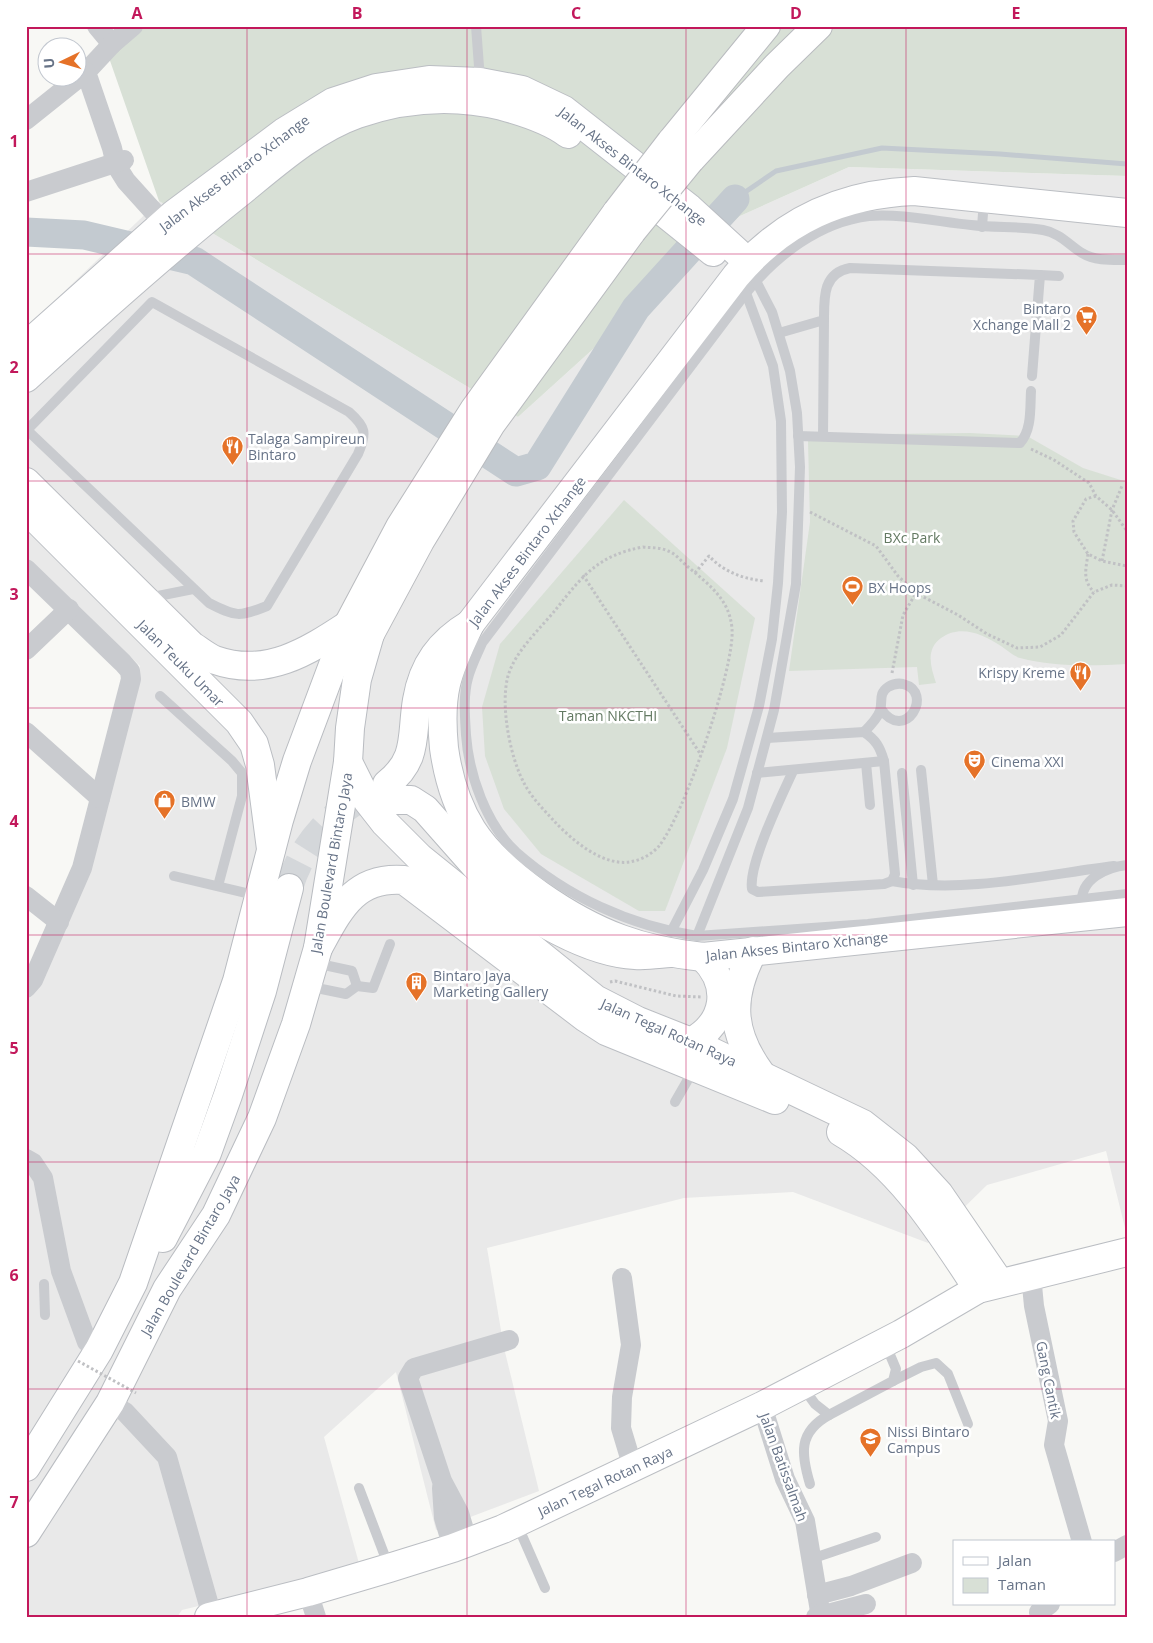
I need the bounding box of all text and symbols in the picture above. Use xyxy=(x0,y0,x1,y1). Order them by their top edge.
text: A xyxy=(131,2,143,24)
text: B xyxy=(352,2,362,24)
text: C xyxy=(571,2,581,24)
text: D xyxy=(790,2,802,24)
text: E xyxy=(1012,2,1021,24)
north arrow xyxy=(38,38,88,88)
text: U xyxy=(39,57,58,69)
street label: Jalan Akses Bintaro Xchange xyxy=(553,101,711,230)
street label: Jalan Akses Bintaro Xchange xyxy=(154,110,313,237)
text: 1 xyxy=(9,130,19,152)
place label: Bintaro Xchange Mall 2 xyxy=(973,299,1071,334)
supermarket icon: Bintaro Xchange Mall 2 xyxy=(1075,304,1099,335)
text: 2 xyxy=(9,356,19,378)
place label: Talaga Sampireun Bintaro xyxy=(248,429,365,464)
restaurant icon: Talaga Sampireun Bintaro xyxy=(220,434,244,465)
street label: Jalan Akses Bintaro Xchange xyxy=(463,472,590,631)
park label: BXc Park xyxy=(884,528,941,547)
sports icon: BX Hoops xyxy=(840,575,864,606)
place label: BX Hoops xyxy=(868,578,931,597)
text: 3 xyxy=(9,583,19,605)
street label: Jalan Teuku Umar xyxy=(132,614,229,711)
restaurant icon: Krispy Kreme xyxy=(1069,660,1093,691)
place label: Krispy Kreme xyxy=(978,663,1065,682)
park label: Taman NKCTHI xyxy=(559,706,657,725)
theatre icon: Cinema XXI xyxy=(963,749,987,780)
place label: Cinema XXI xyxy=(991,752,1064,771)
street label: Jalan Boulevard Bintaro Jaya xyxy=(305,771,356,957)
shop icon: BMW xyxy=(153,789,177,820)
place label: BMW xyxy=(181,792,216,811)
text: 4 xyxy=(9,810,19,832)
street label: Jalan Akses Bintaro Xchange xyxy=(703,927,889,965)
place label: Bintaro Jaya Marketing Gallery xyxy=(433,966,549,1001)
building icon: Bintaro Jaya Marketing Gallery xyxy=(405,971,429,1002)
street label: Jalan Tegal Rotan Raya xyxy=(596,993,740,1070)
text: 5 xyxy=(9,1037,19,1059)
street label: Jalan Boulevard Bintaro Jaya xyxy=(135,1171,244,1341)
text: 6 xyxy=(9,1264,19,1286)
street label: Gang Cantik xyxy=(1032,1339,1066,1421)
street label: Jalan Batissalmah xyxy=(755,1408,812,1524)
place label: Nissi Bintaro Campus xyxy=(887,1422,970,1457)
school or university icon: Nissi Bintaro Campus xyxy=(859,1427,883,1458)
street label: Jalan Tegal Rotan Raya xyxy=(533,1441,675,1521)
text: 7 xyxy=(9,1491,19,1513)
legend xyxy=(953,1540,1116,1606)
text: Jalan xyxy=(996,1550,1032,1570)
text: Taman xyxy=(998,1574,1046,1594)

